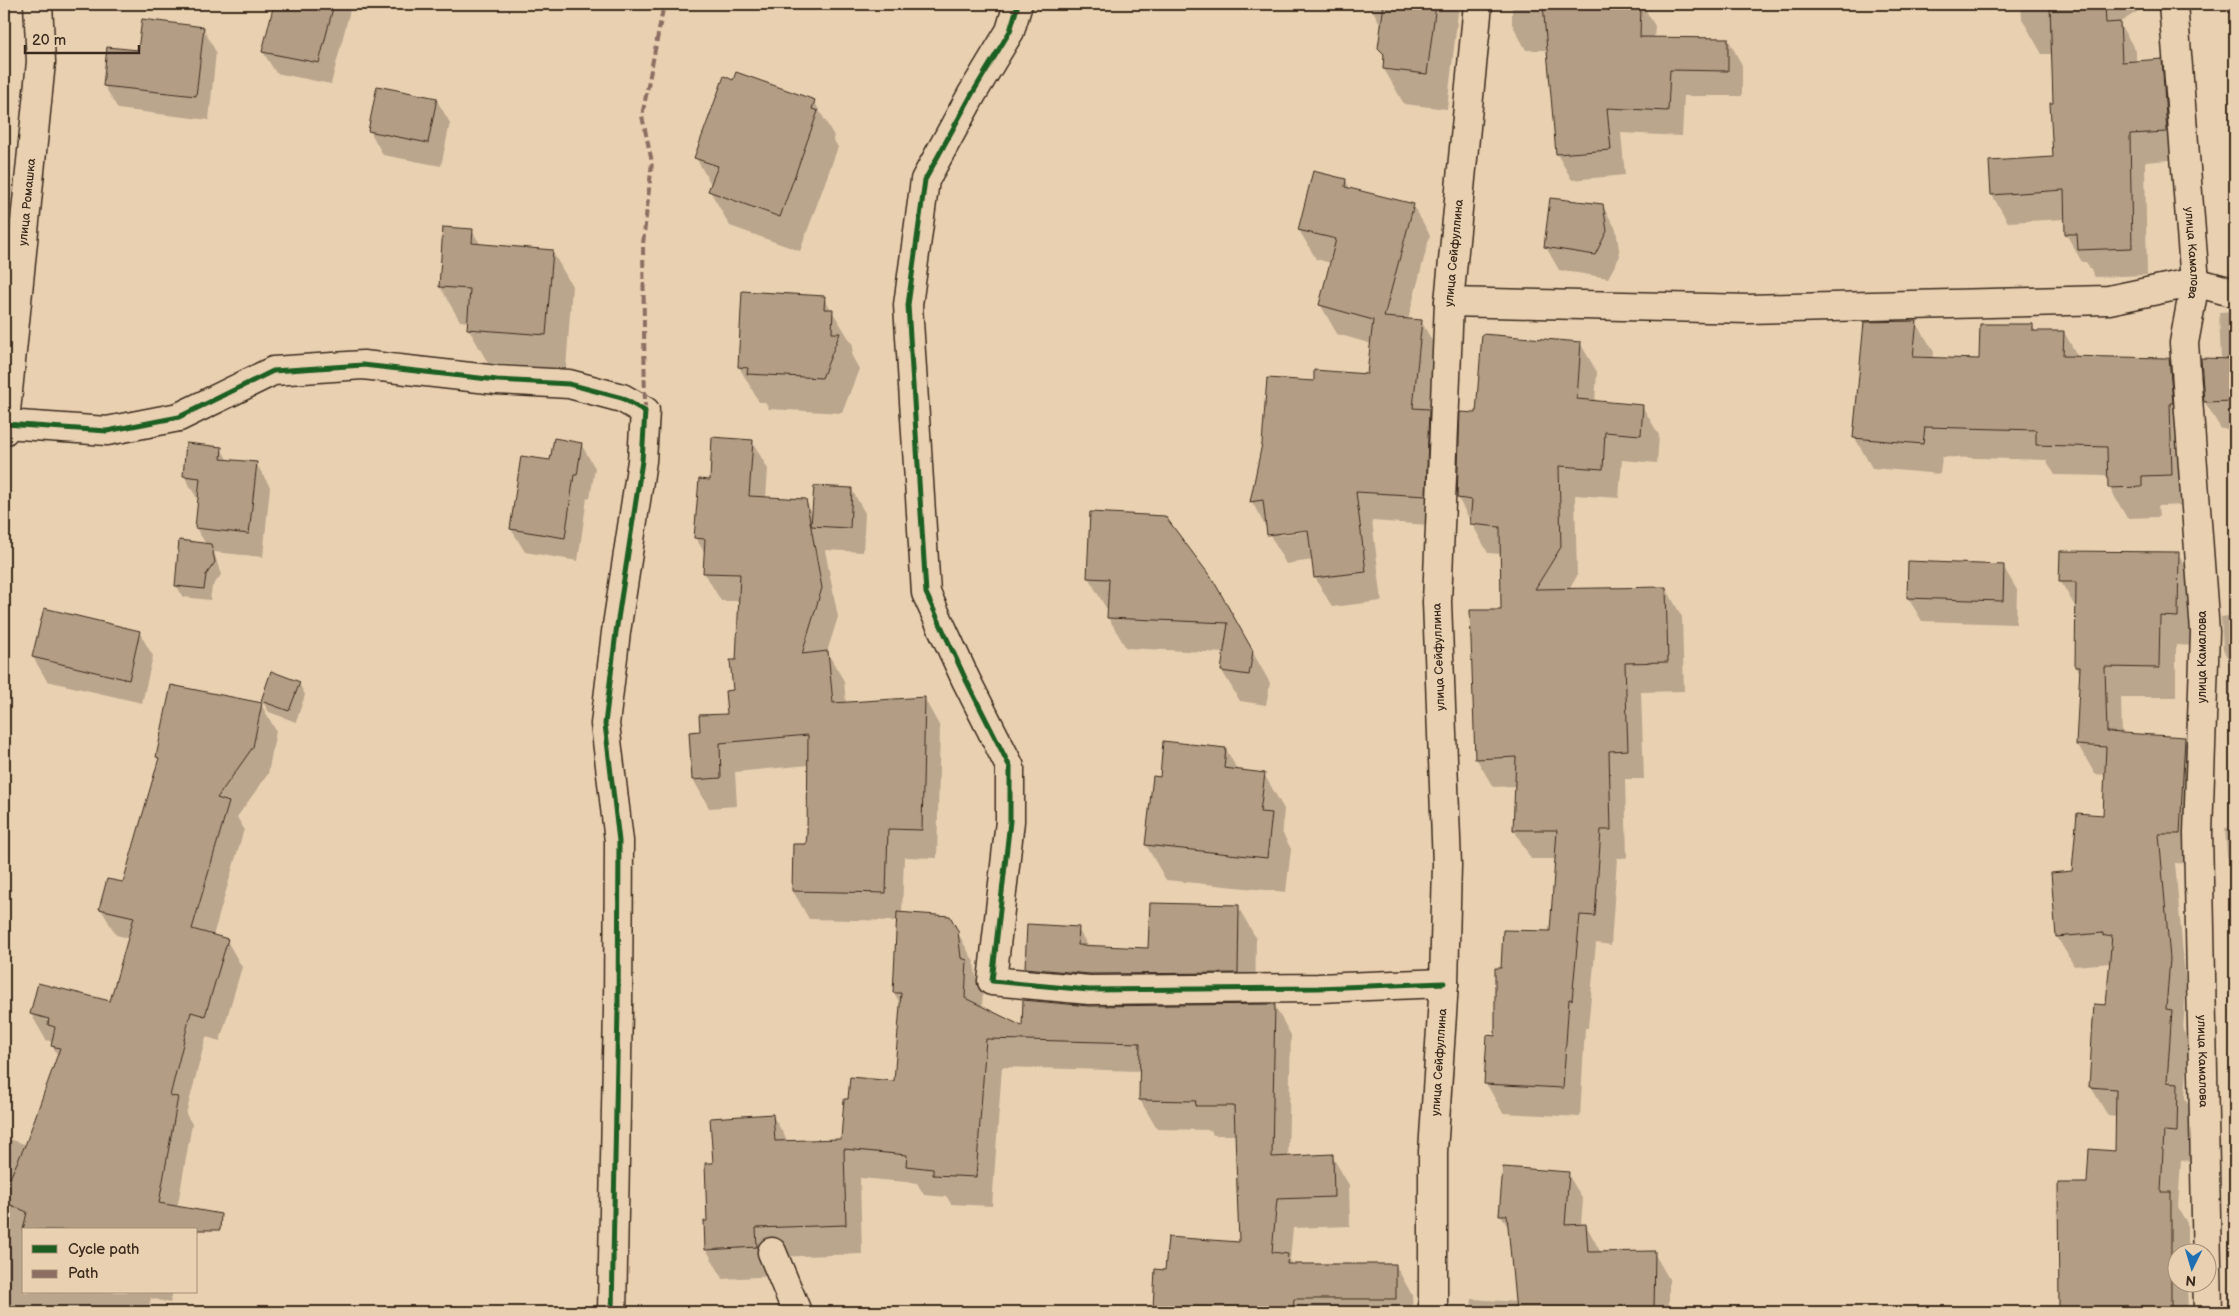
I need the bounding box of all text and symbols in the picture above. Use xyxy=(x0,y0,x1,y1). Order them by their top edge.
scale bar xyxy=(25,22,139,54)
text: 20 m xyxy=(32,31,66,50)
street label: улица Ромашка xyxy=(15,158,39,247)
street label: улица Сейфуллина xyxy=(1441,199,1466,307)
street label: улица Камалова xyxy=(2182,206,2203,301)
street label: улица Сейфуллина xyxy=(1430,603,1448,711)
street label: улица Камалова xyxy=(2195,611,2210,703)
street label: улица Сейфуллина xyxy=(1428,1008,1450,1117)
street label: улица Камалова xyxy=(2194,1015,2211,1108)
legend xyxy=(22,1228,198,1294)
text: Cycle path xyxy=(68,1240,139,1259)
north arrow xyxy=(2166,1244,2216,1294)
text: Path xyxy=(68,1264,98,1283)
text: N xyxy=(2185,1272,2197,1289)

